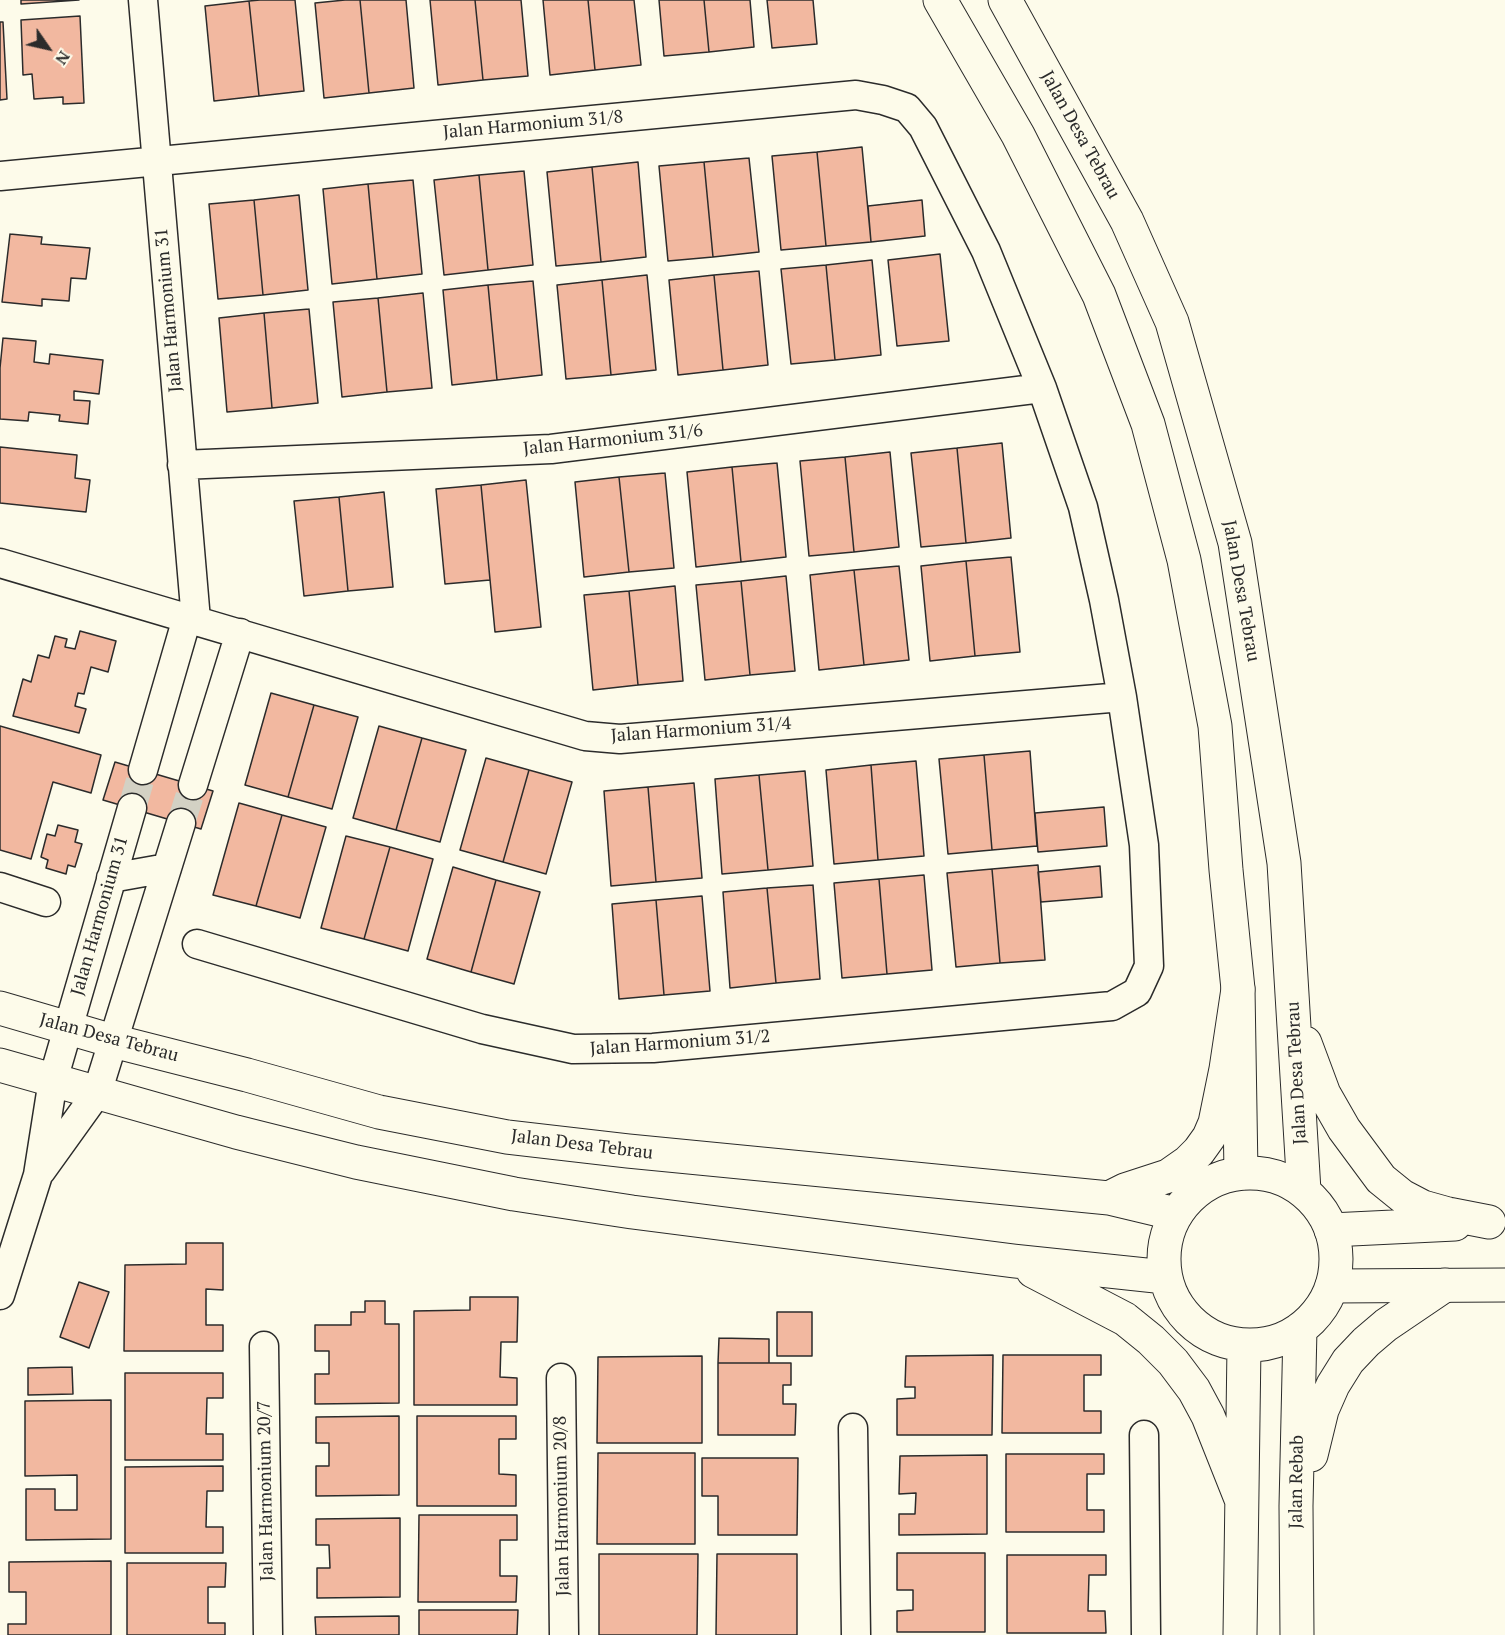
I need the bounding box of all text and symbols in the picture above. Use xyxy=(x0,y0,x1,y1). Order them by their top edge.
north arrow xyxy=(18,18,78,78)
text: N xyxy=(50,47,75,69)
street label: Jalan Desa Tebrau xyxy=(1036,67,1124,203)
street label: Jalan Harmonium 31/8 xyxy=(442,106,624,144)
street label: Jalan Harmonium 31 xyxy=(151,227,187,393)
street label: Jalan Harmonium 31/6 xyxy=(522,420,704,460)
street label: Jalan Desa Tebrau xyxy=(1218,519,1264,663)
street label: Jalan Harmonium 31/4 xyxy=(610,713,792,747)
street label: Jalan Harmonium 31 xyxy=(67,834,133,998)
street label: Jalan Desa Tebrau xyxy=(1282,1001,1312,1145)
street label: Jalan Desa Tebrau xyxy=(37,1009,181,1067)
street label: Jalan Harmonium 31/2 xyxy=(589,1026,771,1060)
street label: Jalan Desa Tebrau xyxy=(510,1126,654,1164)
street label: Jalan Harmonium 20/7 xyxy=(254,1400,278,1582)
street label: Jalan Harmonium 20/8 xyxy=(550,1415,574,1597)
street label: Jalan Rebab xyxy=(1285,1435,1309,1529)

